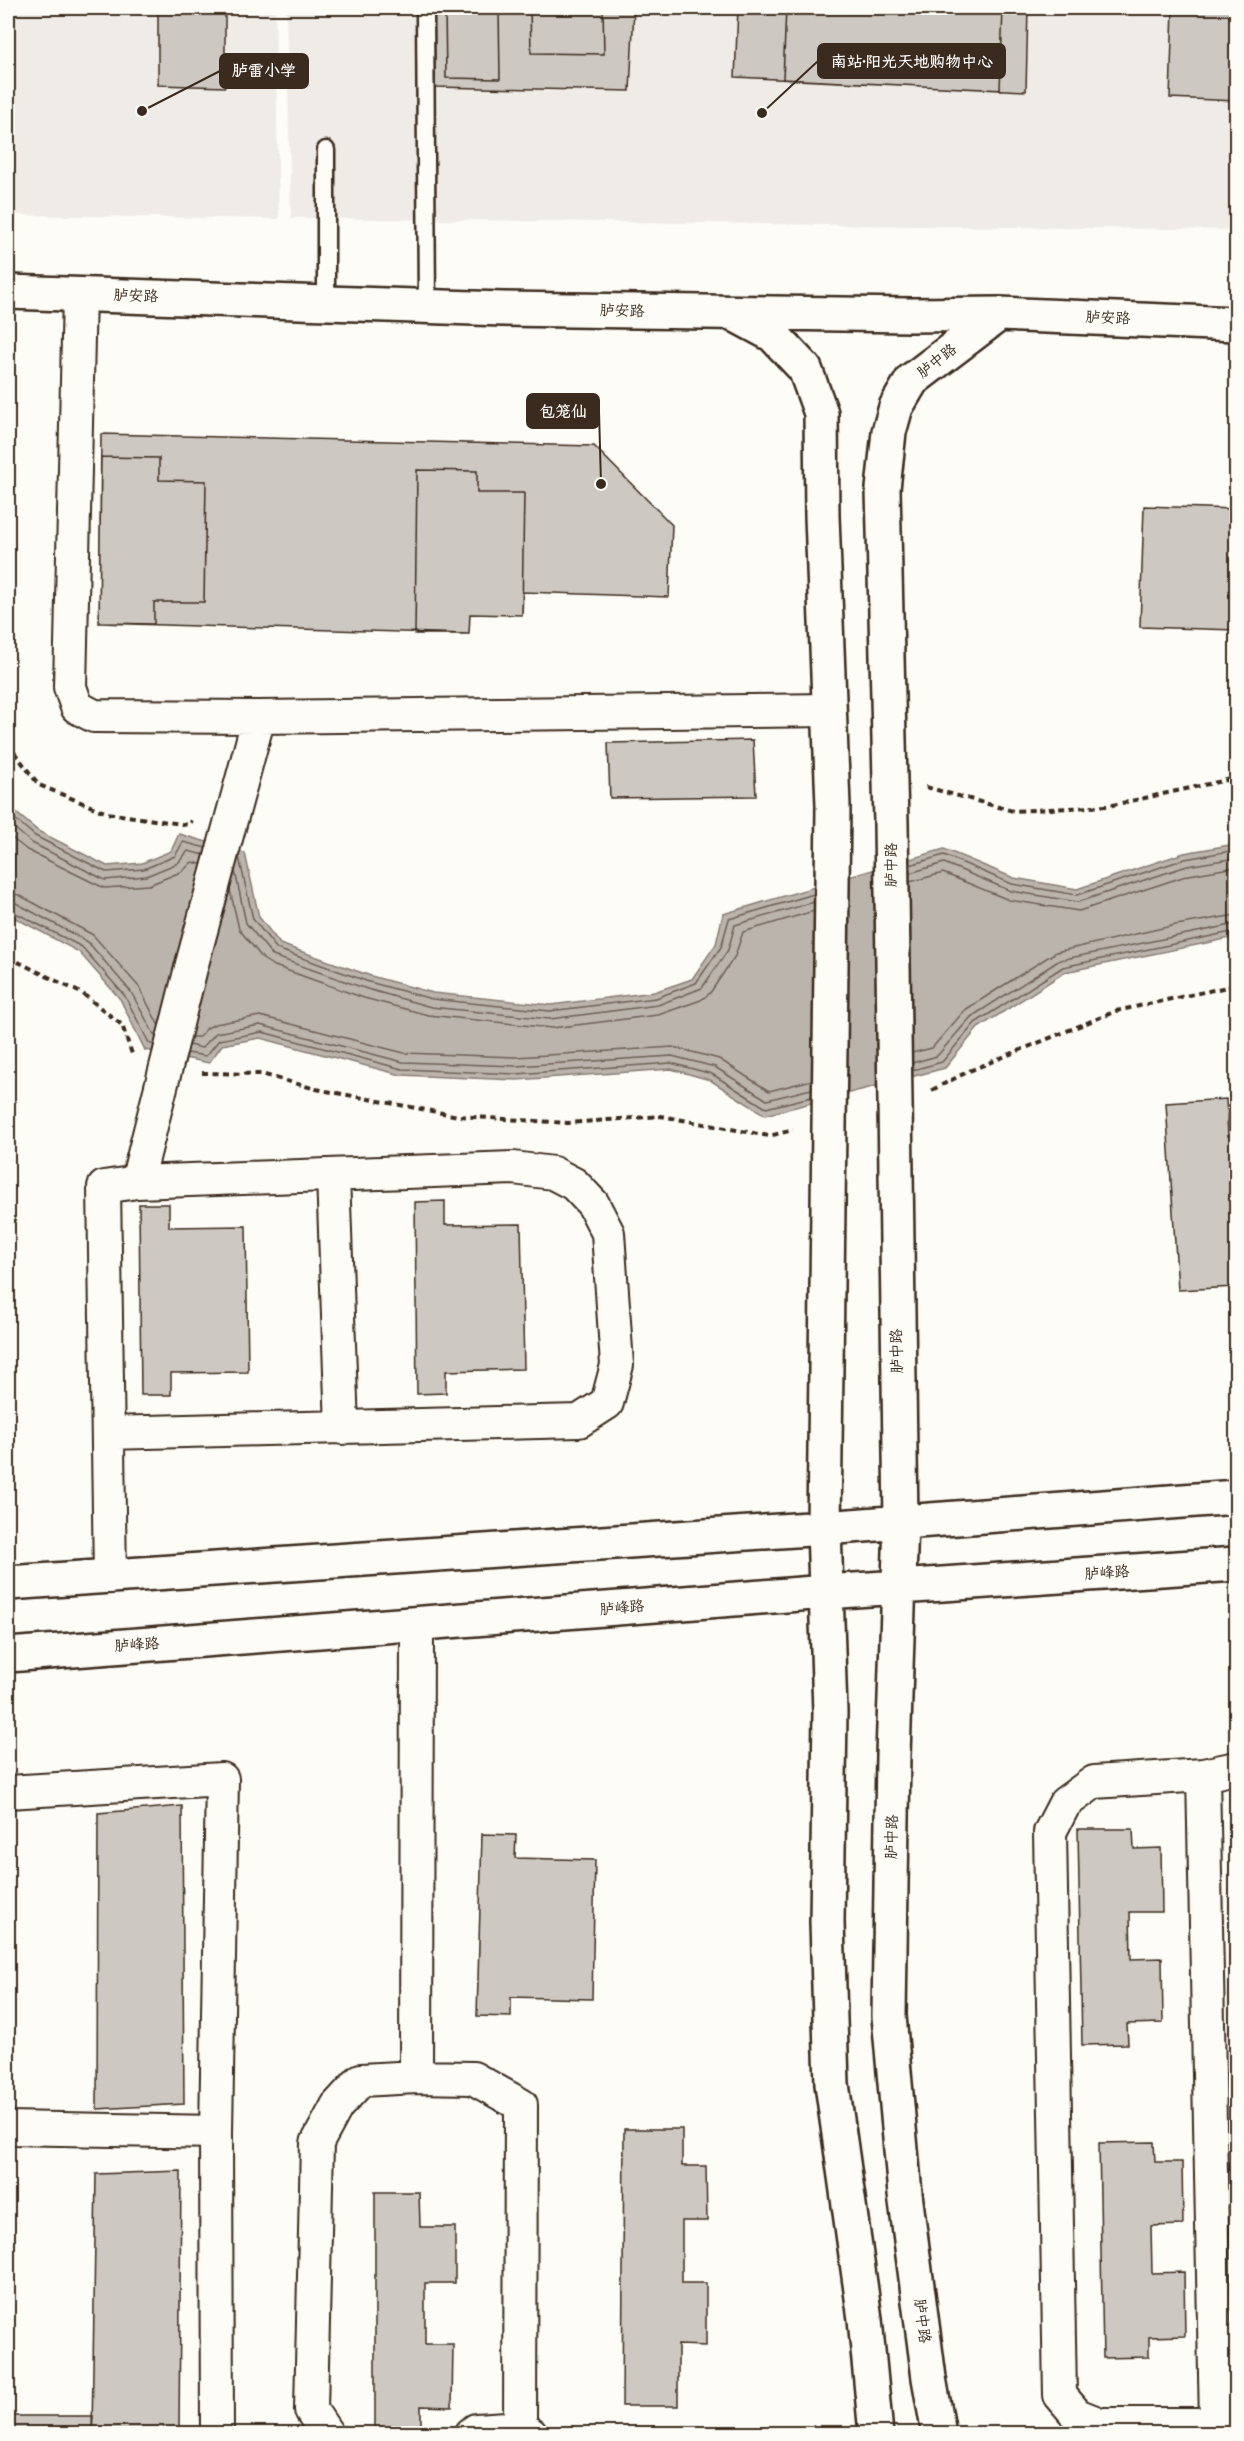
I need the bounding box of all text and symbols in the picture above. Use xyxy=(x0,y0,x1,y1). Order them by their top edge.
callout: 南站·阳光天地购物中心 xyxy=(818,44,1005,78)
text: 南站·阳光天地购物中心 xyxy=(831,53,993,72)
callout: 胪雷小学 xyxy=(220,54,308,88)
text: 胪雷小学 xyxy=(232,62,296,81)
street label: 胪安路 xyxy=(113,286,159,306)
street label: 胪安路 xyxy=(599,301,645,321)
street label: 胪安路 xyxy=(1085,308,1131,328)
street label: 胪中路 xyxy=(913,340,961,382)
callout: 包笼仙 xyxy=(527,394,599,428)
text: 包笼仙 xyxy=(539,403,587,422)
street label: 胪中路 xyxy=(882,842,901,888)
street label: 胪中路 xyxy=(887,1328,907,1374)
street label: 胪峰路 xyxy=(1084,1562,1130,1584)
street label: 胪峰路 xyxy=(599,1597,645,1619)
street label: 胪峰路 xyxy=(114,1634,160,1656)
street label: 胪中路 xyxy=(882,1814,902,1860)
street label: 胪中路 xyxy=(910,2298,934,2344)

